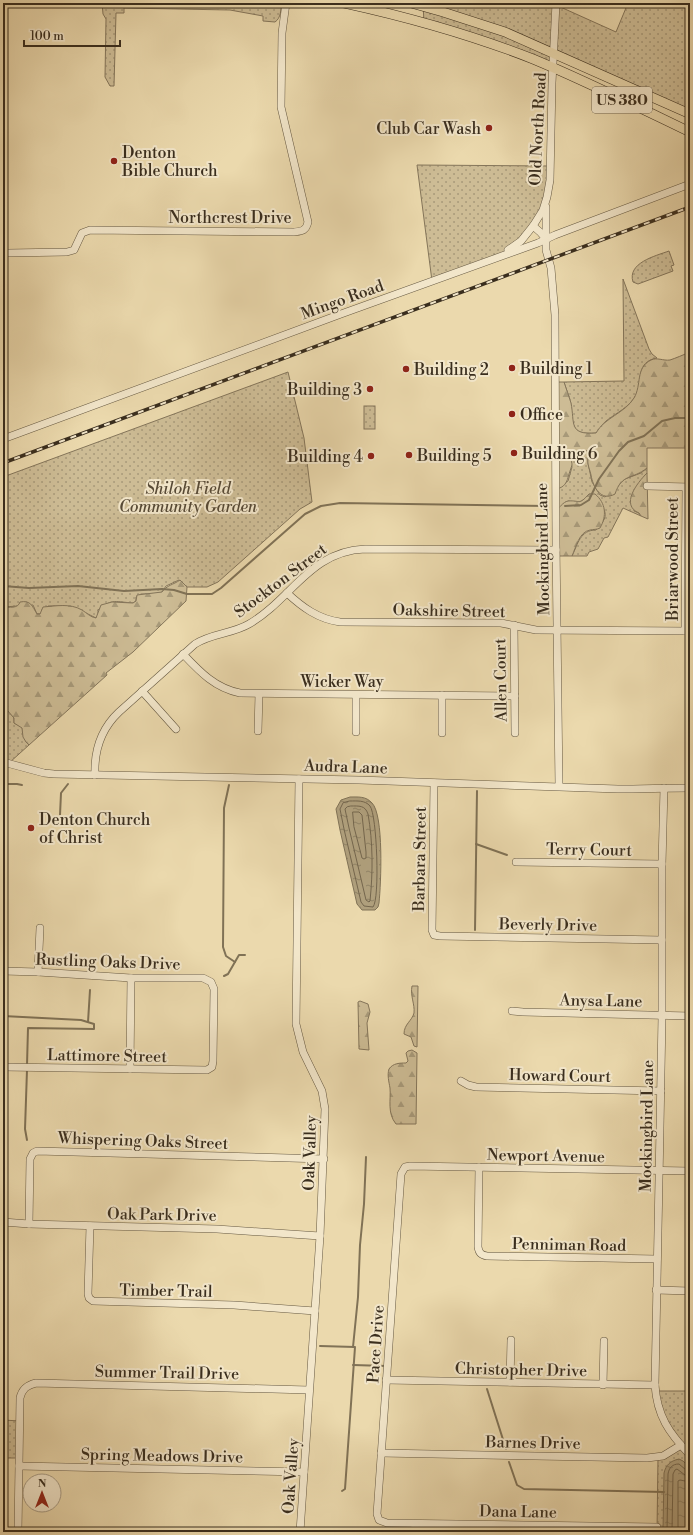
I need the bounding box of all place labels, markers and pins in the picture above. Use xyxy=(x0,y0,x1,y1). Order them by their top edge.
place label: Club Car Wash xyxy=(376,119,481,139)
marker: Club Car Wash xyxy=(484,123,494,133)
place label: Denton Bible Church xyxy=(121,143,218,181)
marker: Denton Bible Church xyxy=(109,156,119,166)
place label: Building 1 xyxy=(519,359,593,379)
place label: Building 2 xyxy=(413,360,489,380)
marker: Building 1 xyxy=(507,363,517,373)
marker: Building 2 xyxy=(401,364,411,374)
place label: Building 3 xyxy=(286,380,362,400)
marker: Building 3 xyxy=(365,384,375,394)
place label: Office xyxy=(520,405,563,425)
marker: Office xyxy=(507,409,517,419)
place label: Building 6 xyxy=(521,444,598,464)
place label: Building 5 xyxy=(416,446,492,466)
place label: Building 4 xyxy=(287,447,363,467)
marker: Building 6 xyxy=(509,448,519,458)
marker: Building 5 xyxy=(404,450,414,460)
marker: Building 4 xyxy=(366,451,376,461)
place label: Denton Church of Christ xyxy=(39,810,151,848)
marker: Denton Church of Christ xyxy=(26,823,36,833)

